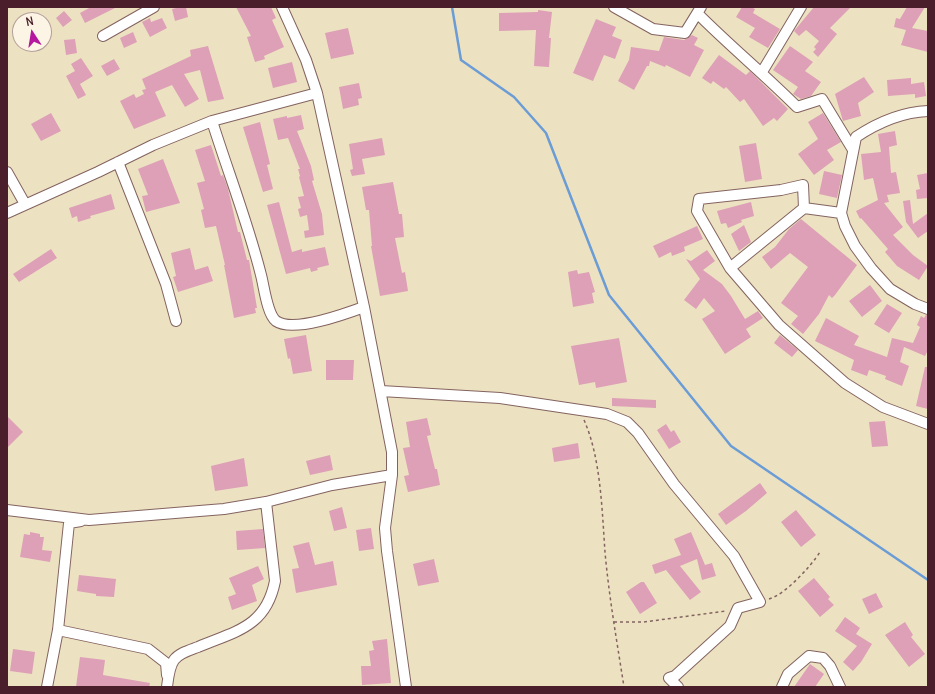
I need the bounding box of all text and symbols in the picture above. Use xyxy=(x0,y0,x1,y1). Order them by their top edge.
north arrow xyxy=(12,12,52,52)
text: N xyxy=(25,14,35,29)

